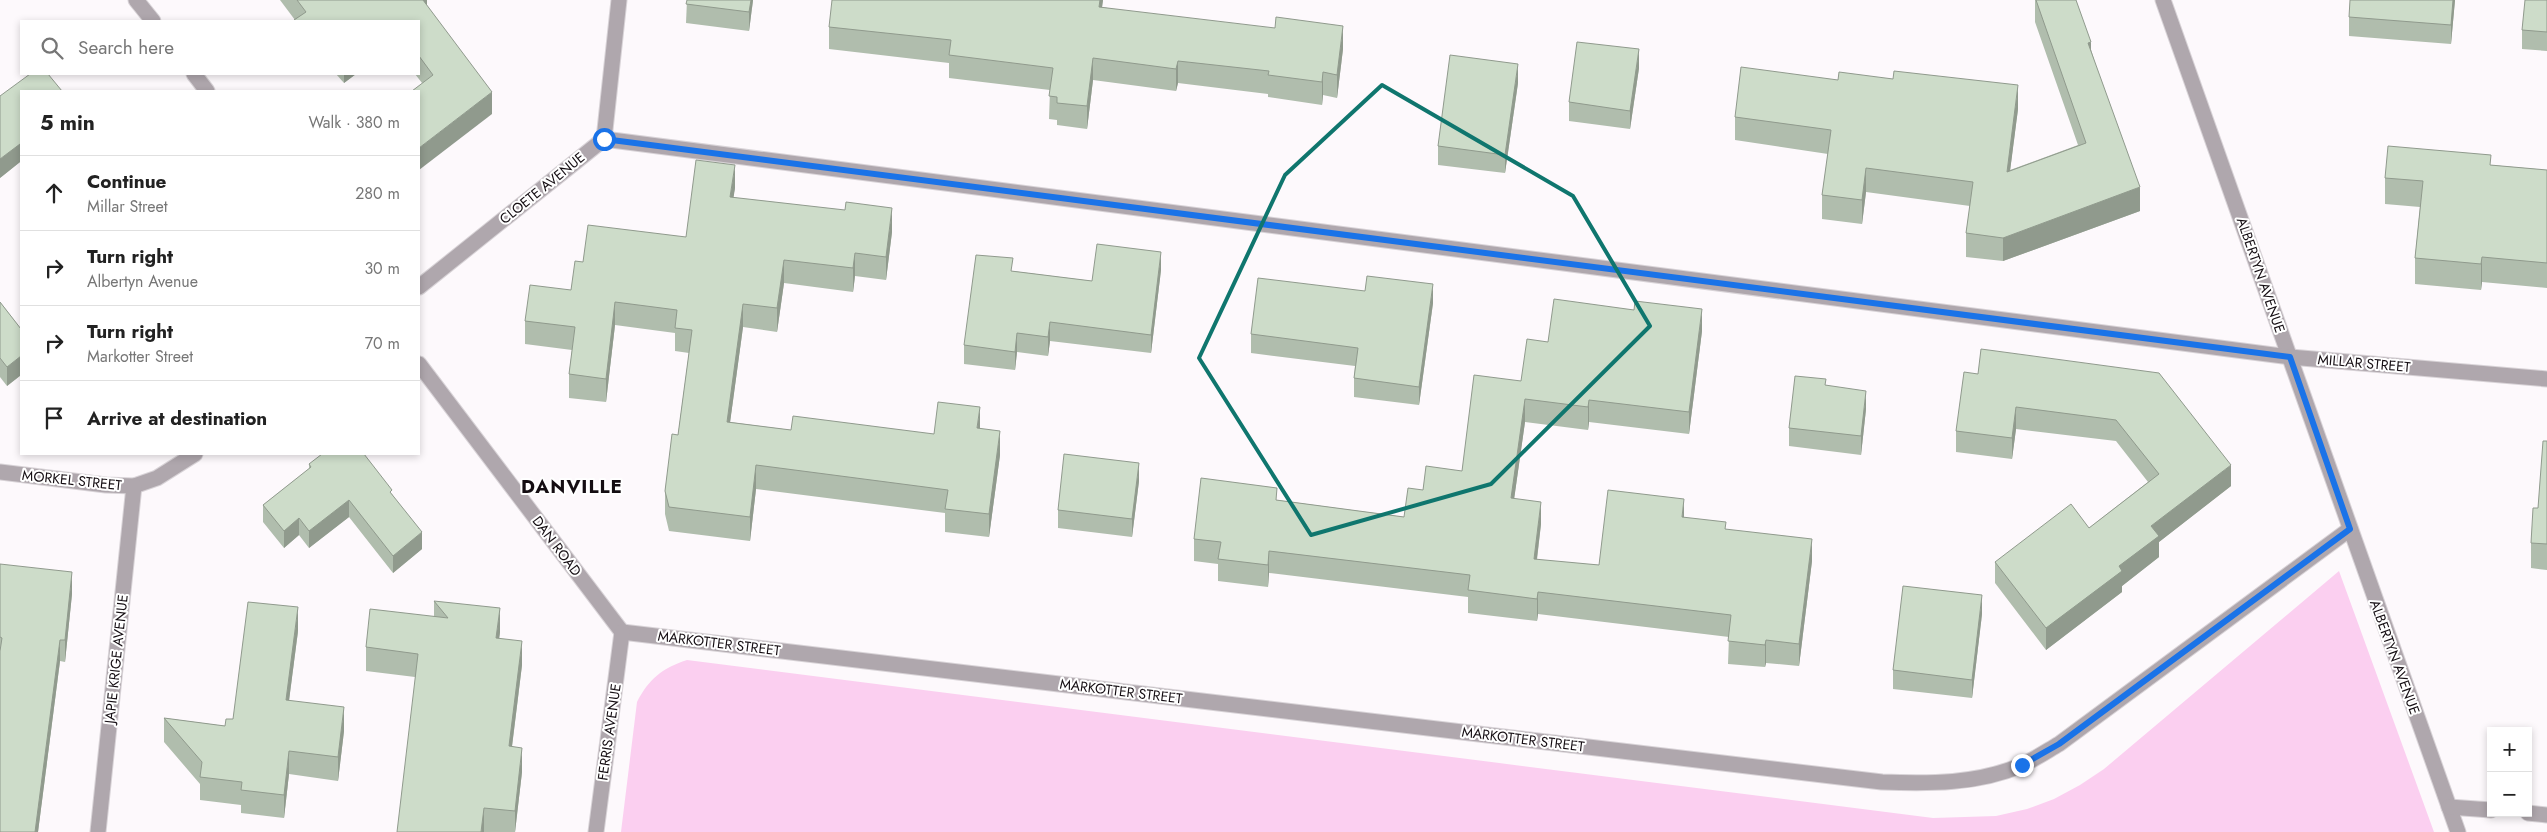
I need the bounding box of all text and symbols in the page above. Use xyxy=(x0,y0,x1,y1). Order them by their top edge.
search box xyxy=(20,20,420,75)
icon: search xyxy=(38,34,66,62)
text: Search here xyxy=(78,34,174,61)
text: 5 min xyxy=(40,108,95,138)
text: Walk · 380 m xyxy=(309,111,400,134)
route start xyxy=(593,128,616,151)
street label: CLOETE AVENUE xyxy=(495,147,589,229)
text: Continue xyxy=(87,168,166,195)
icon: ahead xyxy=(40,179,68,207)
text: 280 m xyxy=(355,182,400,205)
text: Millar Street xyxy=(87,195,168,218)
street label: ALBERTYN AVENUE xyxy=(2232,215,2290,335)
text: Turn right xyxy=(87,243,173,270)
icon: right xyxy=(40,254,68,282)
text: 30 m xyxy=(364,257,400,280)
text: Albertyn Avenue xyxy=(87,270,198,293)
text: Turn right xyxy=(87,318,173,345)
icon: right xyxy=(40,329,68,357)
text: 70 m xyxy=(365,332,400,355)
text: Markotter Street xyxy=(87,345,193,368)
street label: MILLAR STREET xyxy=(2317,349,2412,377)
icon: arrive xyxy=(40,404,68,432)
text: Arrive at destination xyxy=(87,405,267,432)
street label: MORKEL STREET xyxy=(21,465,123,495)
district label: DANVILLE xyxy=(521,473,623,500)
street label: DAN ROAD xyxy=(528,512,586,580)
street label: JAPIE KRIGE AVENUE xyxy=(99,593,133,726)
street label: ALBERTYN AVENUE xyxy=(2365,597,2425,717)
street label: MARKOTTER STREET xyxy=(657,626,782,661)
street label: MARKOTTER STREET xyxy=(1059,674,1184,709)
street label: FERRIS AVENUE xyxy=(592,682,626,782)
street label: MARKOTTER STREET xyxy=(1461,722,1586,757)
map controls xyxy=(2487,727,2532,817)
button: + xyxy=(2487,727,2532,772)
route end xyxy=(2011,754,2034,777)
button: − xyxy=(2487,772,2532,817)

